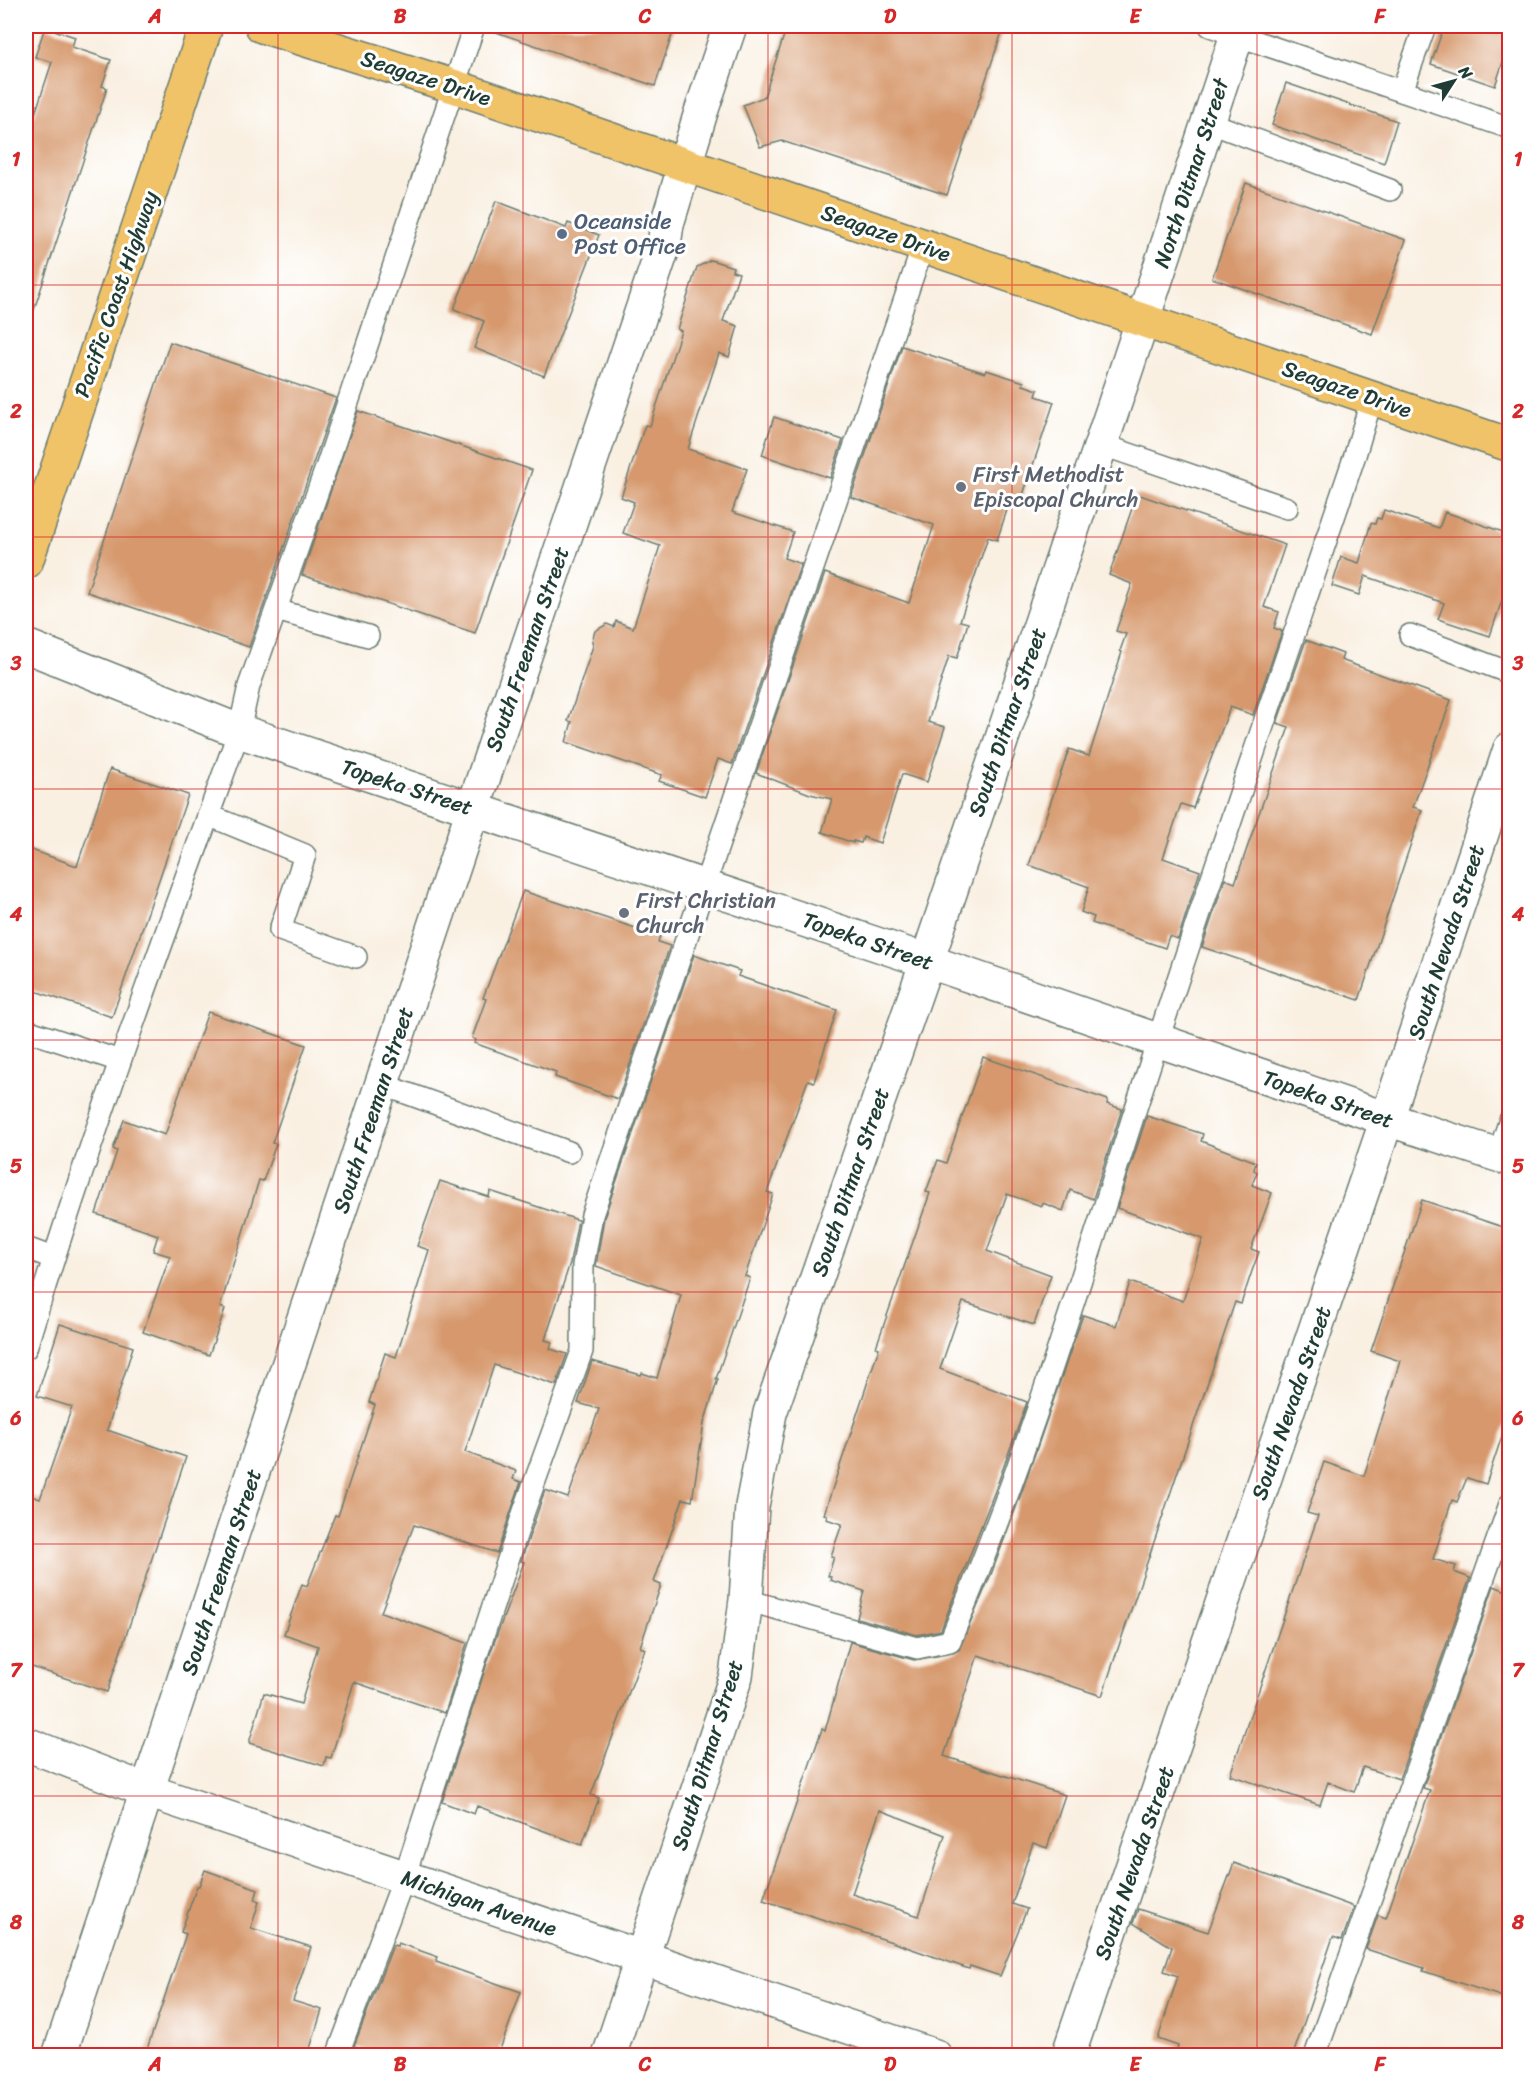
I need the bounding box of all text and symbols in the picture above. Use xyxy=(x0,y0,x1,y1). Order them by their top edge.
text: A xyxy=(147,0,162,34)
text: B xyxy=(394,0,407,34)
text: C xyxy=(638,0,652,34)
text: D xyxy=(884,0,897,34)
text: E xyxy=(1129,0,1142,34)
text: F xyxy=(1374,0,1387,34)
street label: Seagaze Drive xyxy=(356,39,497,118)
north arrow xyxy=(1424,51,1484,111)
text: N xyxy=(1450,59,1481,86)
street label: North Ditmar Street xyxy=(1142,72,1240,273)
text: 1 xyxy=(12,142,21,177)
text: 1 xyxy=(1514,142,1523,177)
street label: Pacific Coast Highway xyxy=(62,185,170,403)
street label: Seagaze Drive xyxy=(816,193,956,274)
place label: Oceanside Post Office xyxy=(574,202,686,266)
marker: Oceanside Post Office xyxy=(555,227,569,241)
street label: Seagaze Drive xyxy=(1277,349,1417,430)
text: 2 xyxy=(9,394,22,429)
text: 2 xyxy=(1511,394,1524,429)
place label: First Methodist Episcopal Church xyxy=(973,455,1138,519)
marker: First Methodist Episcopal Church xyxy=(954,480,968,494)
street label: South Freeman Street xyxy=(474,541,581,757)
street label: South Ditmar Street xyxy=(956,622,1058,822)
text: 3 xyxy=(10,646,22,681)
text: 3 xyxy=(1512,646,1524,681)
street label: Topeka Street xyxy=(336,747,478,827)
street label: South Nevada Street xyxy=(1396,839,1496,1045)
place label: First Christian Church xyxy=(636,881,776,945)
text: 4 xyxy=(9,897,23,932)
text: 4 xyxy=(1511,897,1525,932)
street label: Topeka Street xyxy=(797,900,939,982)
marker: First Christian Church xyxy=(617,906,631,920)
street label: South Freeman Street xyxy=(321,1001,425,1218)
street label: Topeka Street xyxy=(1257,1058,1399,1140)
street label: South Ditmar Street xyxy=(799,1082,901,1282)
text: 5 xyxy=(10,1149,22,1184)
text: 5 xyxy=(1512,1149,1524,1184)
street label: South Nevada Street xyxy=(1239,1300,1343,1505)
text: 6 xyxy=(9,1401,22,1436)
text: 6 xyxy=(1511,1401,1524,1436)
street label: South Freeman Street xyxy=(169,1463,273,1680)
text: 7 xyxy=(10,1653,23,1688)
text: 7 xyxy=(1512,1653,1525,1688)
street label: South Ditmar Street xyxy=(659,1654,755,1855)
street label: South Nevada Street xyxy=(1082,1760,1186,1965)
street label: Michigan Avenue xyxy=(396,1858,563,1948)
text: 8 xyxy=(9,1905,23,1940)
text: 8 xyxy=(1511,1905,1525,1940)
text: A xyxy=(147,2047,162,2081)
text: B xyxy=(394,2047,407,2081)
text: C xyxy=(638,2047,652,2081)
text: D xyxy=(884,2047,897,2081)
text: E xyxy=(1129,2047,1142,2081)
text: F xyxy=(1374,2047,1387,2081)

